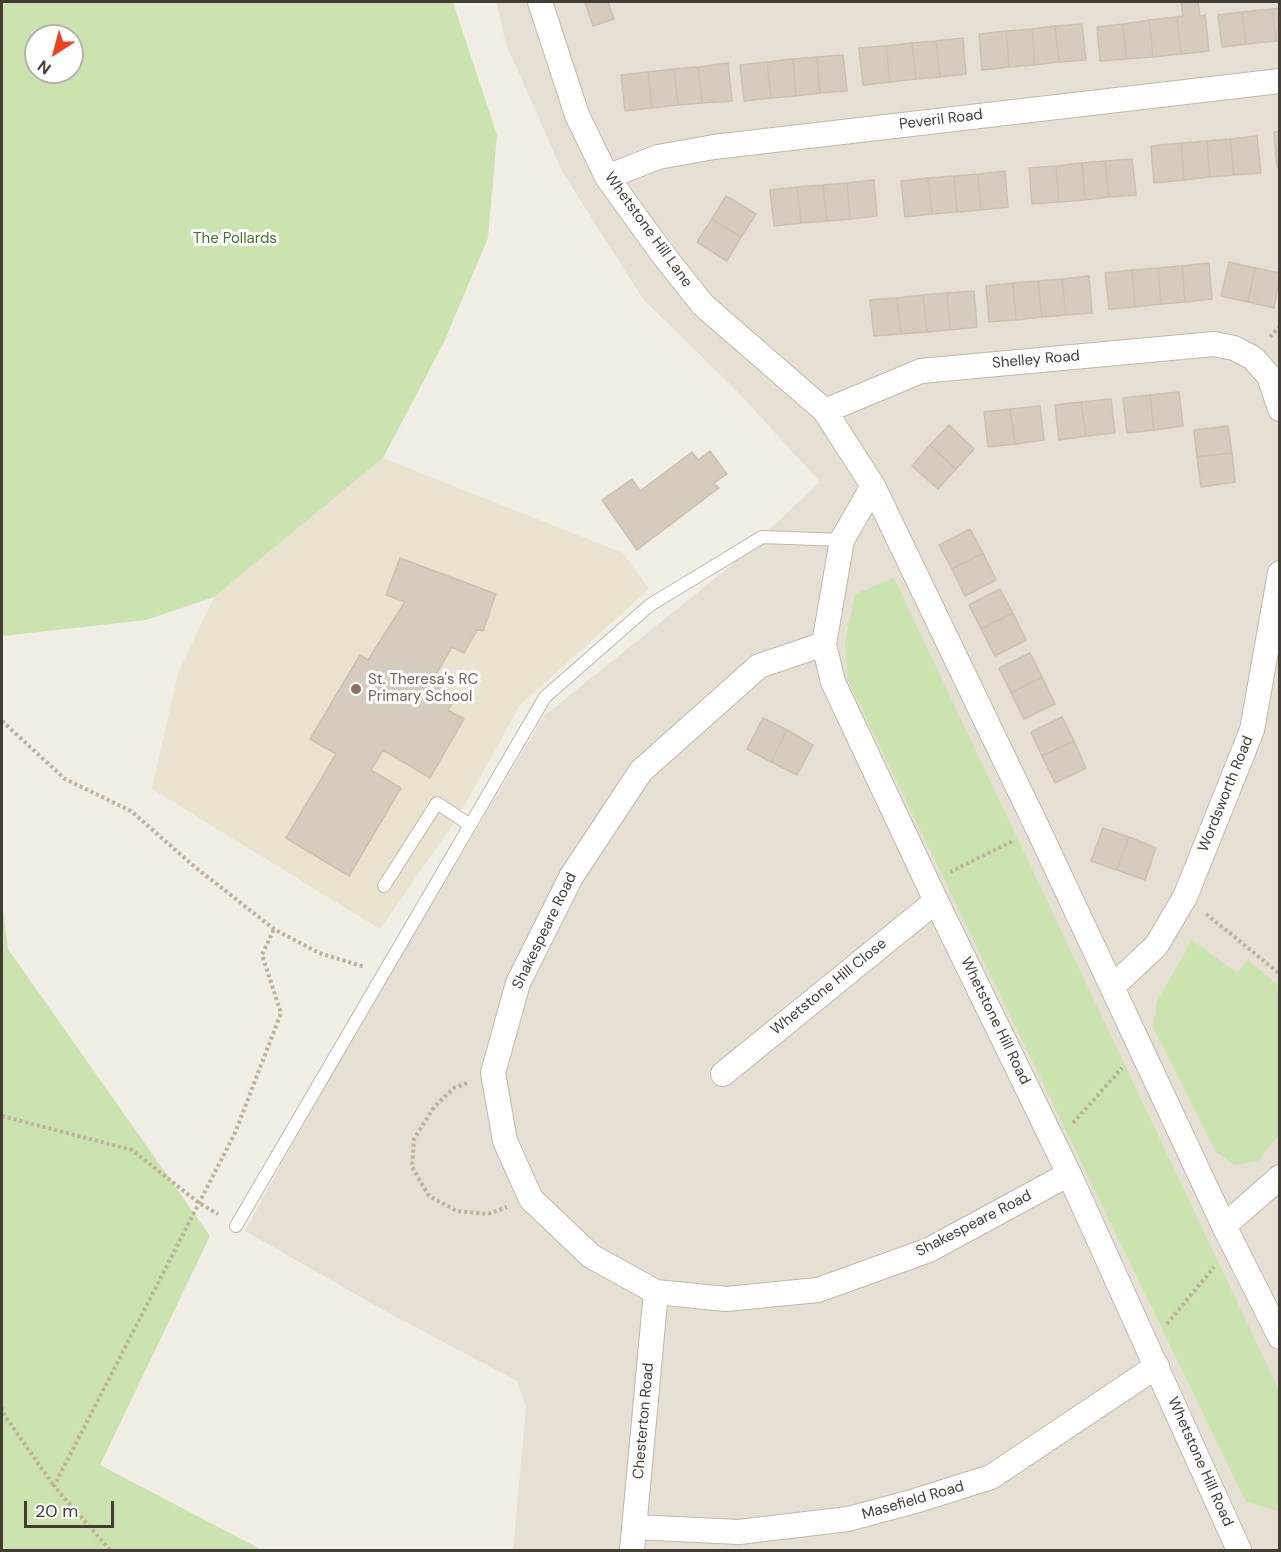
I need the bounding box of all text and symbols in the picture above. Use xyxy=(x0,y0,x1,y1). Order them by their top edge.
north arrow xyxy=(24,24,84,84)
text: N xyxy=(33,55,55,79)
street label: Peveril Road xyxy=(898,106,984,134)
street label: Whetstone Hill Lane xyxy=(600,169,696,291)
park label: The Pollards xyxy=(193,230,277,248)
street label: Shelley Road xyxy=(991,347,1081,373)
place label: St. Theresa's RC Primary School xyxy=(368,671,478,706)
marker: St. Theresa's RC Primary School xyxy=(349,682,363,696)
street label: Wordsworth Road xyxy=(1195,733,1257,855)
street label: Shakespeare Road xyxy=(509,870,581,992)
street label: Whetstone Hill Close xyxy=(767,935,891,1039)
street label: Whetstone Hill Road xyxy=(956,954,1034,1088)
street label: Shakespeare Road xyxy=(913,1187,1035,1261)
street label: Chesterton Road xyxy=(630,1362,658,1480)
street label: Whetstone Hill Road xyxy=(1163,1395,1237,1529)
street label: Masefield Road xyxy=(860,1478,966,1524)
scale bar xyxy=(27,1489,117,1527)
text: 20 m xyxy=(35,1499,78,1523)

